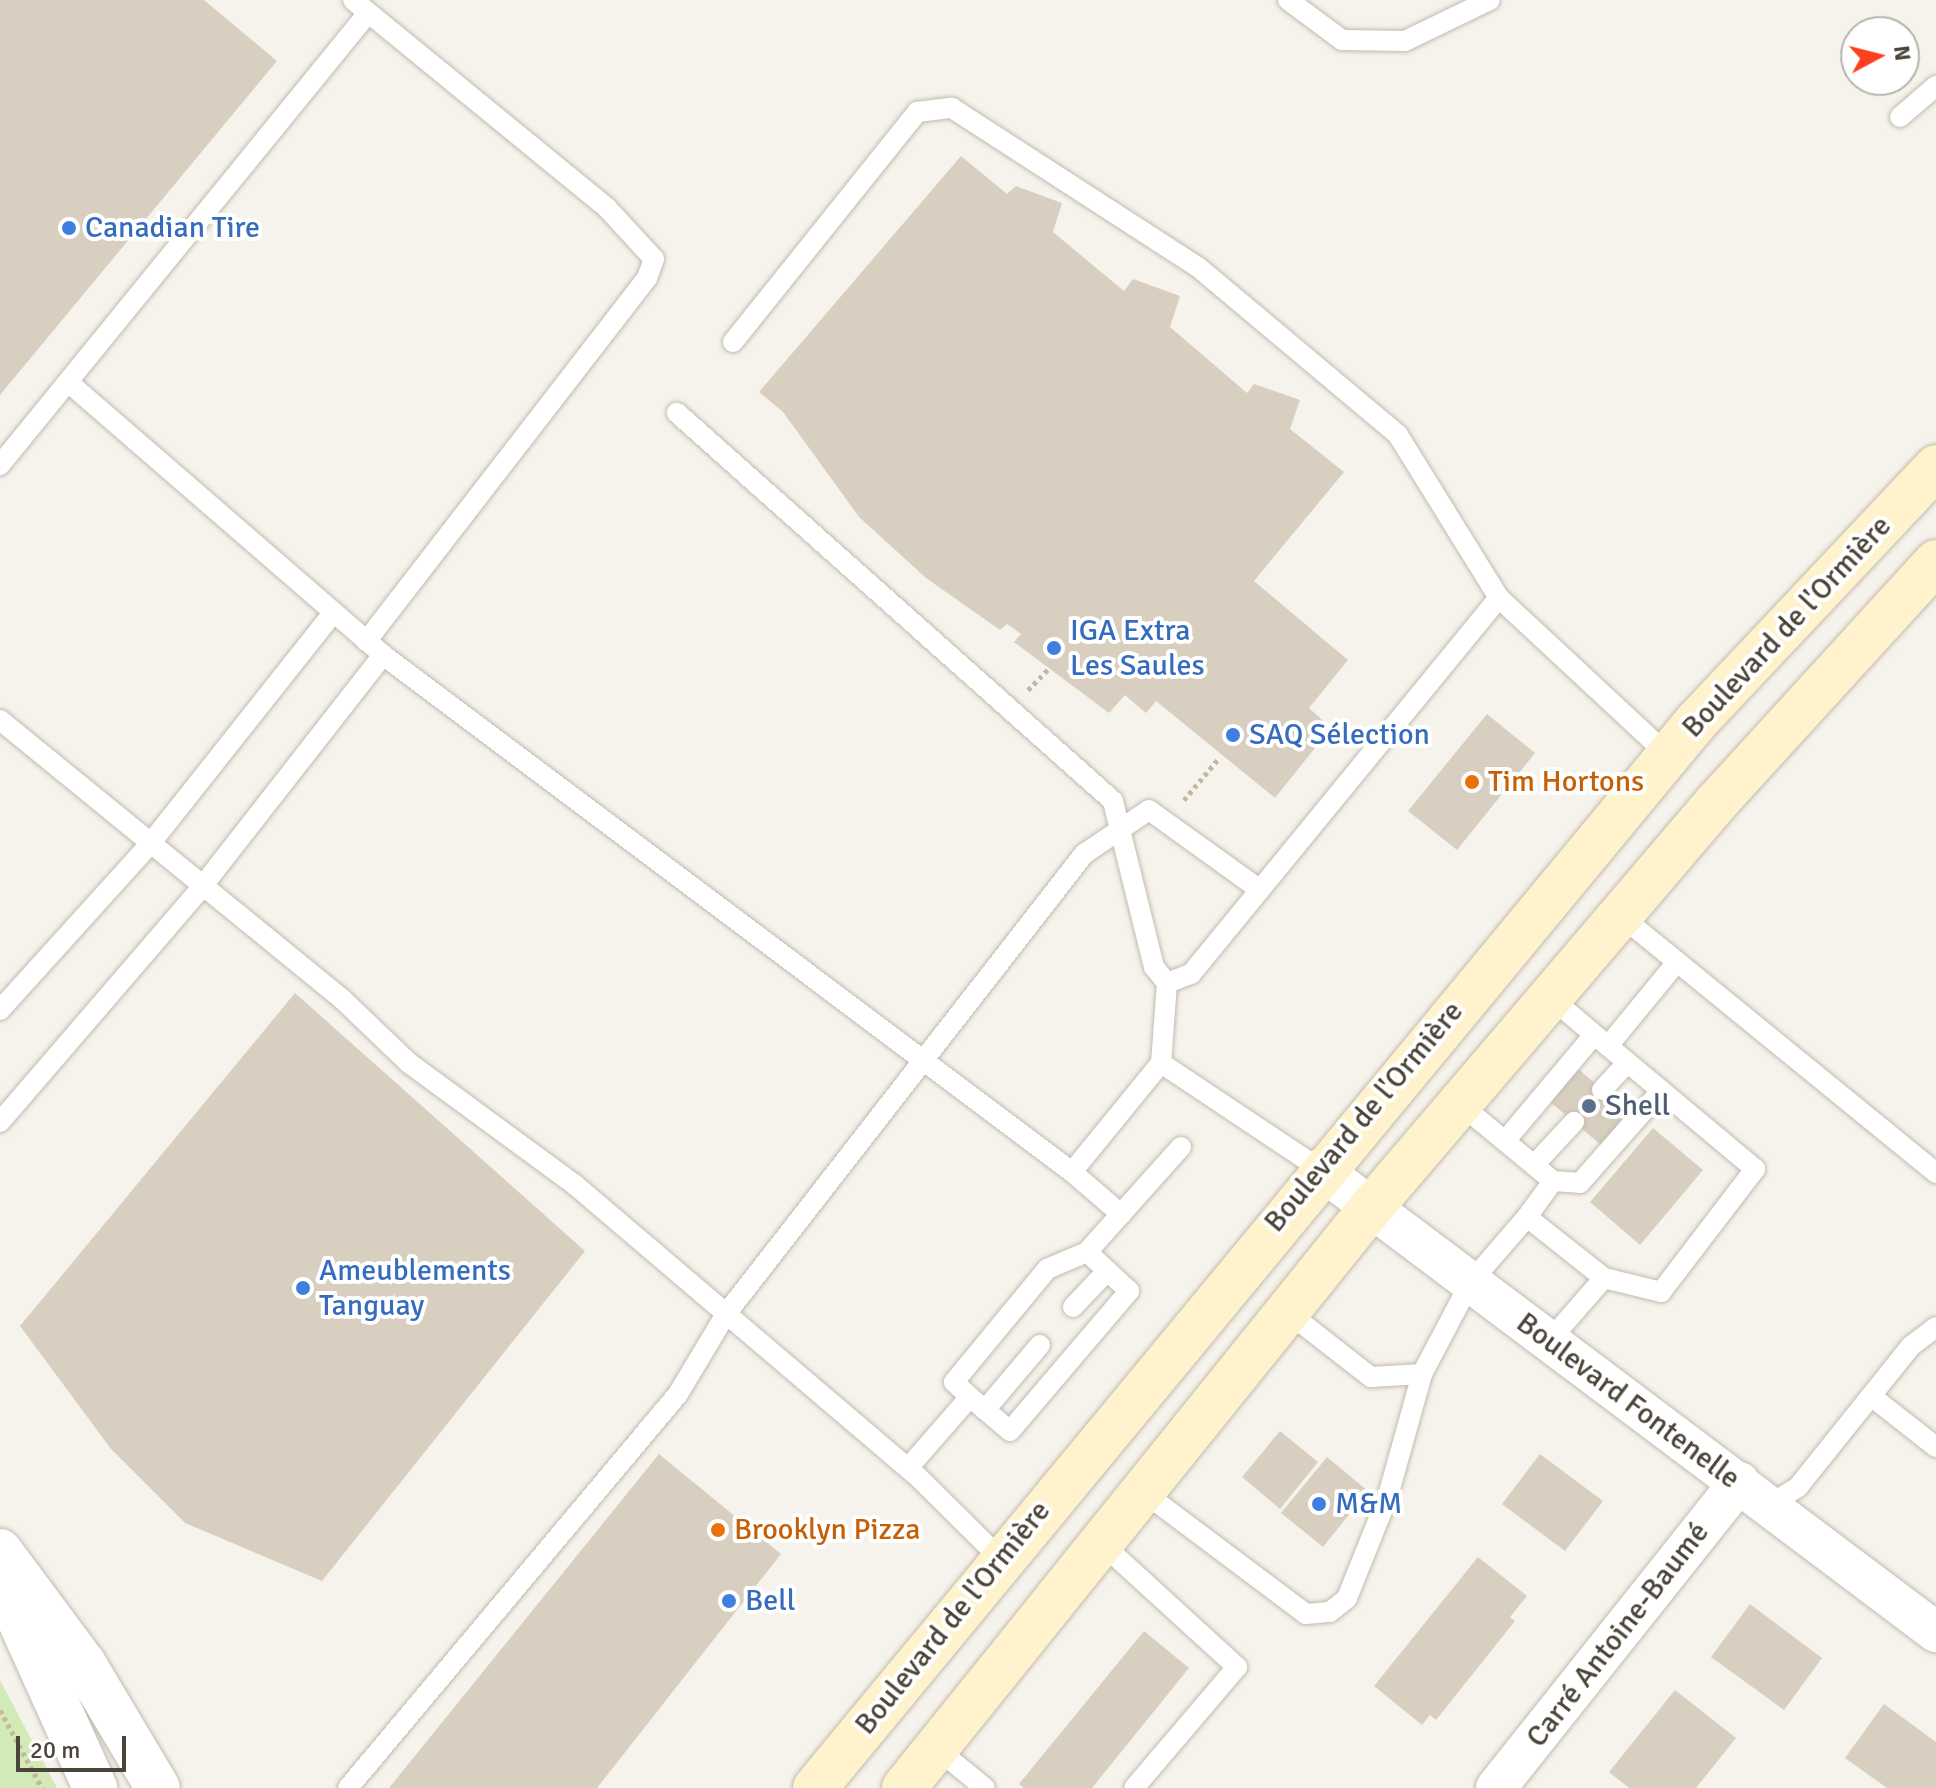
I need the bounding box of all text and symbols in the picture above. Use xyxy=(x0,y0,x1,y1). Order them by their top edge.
north arrow xyxy=(1840,16,1920,96)
text: N xyxy=(1888,44,1917,63)
place label: Canadian Tire xyxy=(85,210,260,246)
marker: Canadian Tire xyxy=(60,219,78,237)
street label: Boulevard de l'Ormière xyxy=(1675,509,1899,745)
place label: IGA Extra Les Saules xyxy=(1070,613,1205,684)
marker: IGA Extra Les Saules xyxy=(1045,639,1063,657)
place label: SAQ Sélection xyxy=(1249,717,1430,753)
marker: SAQ Sélection xyxy=(1224,726,1242,744)
place label: Tim Hortons xyxy=(1488,764,1644,800)
marker: Tim Hortons xyxy=(1463,773,1481,791)
street label: Boulevard de l'Ormière xyxy=(1257,994,1471,1240)
place label: Shell xyxy=(1605,1088,1670,1124)
marker: Shell xyxy=(1580,1097,1598,1115)
place label: Ameublements Tanguay xyxy=(319,1253,511,1324)
marker: Ameublements Tanguay xyxy=(294,1279,312,1297)
street label: Boulevard Fontenelle xyxy=(1509,1305,1747,1497)
place label: M&M xyxy=(1335,1486,1402,1522)
street label: Boulevard de l'Ormière xyxy=(848,1494,1058,1742)
marker: M&M xyxy=(1310,1495,1328,1513)
place label: Brooklyn Pizza xyxy=(734,1512,921,1548)
street label: Carré Antoine-Baumé xyxy=(1519,1515,1717,1755)
marker: Brooklyn Pizza xyxy=(709,1521,727,1539)
place label: Bell xyxy=(745,1583,795,1619)
marker: Bell xyxy=(720,1592,738,1610)
scale bar xyxy=(20,1720,130,1770)
text: 20 m xyxy=(30,1735,80,1765)

